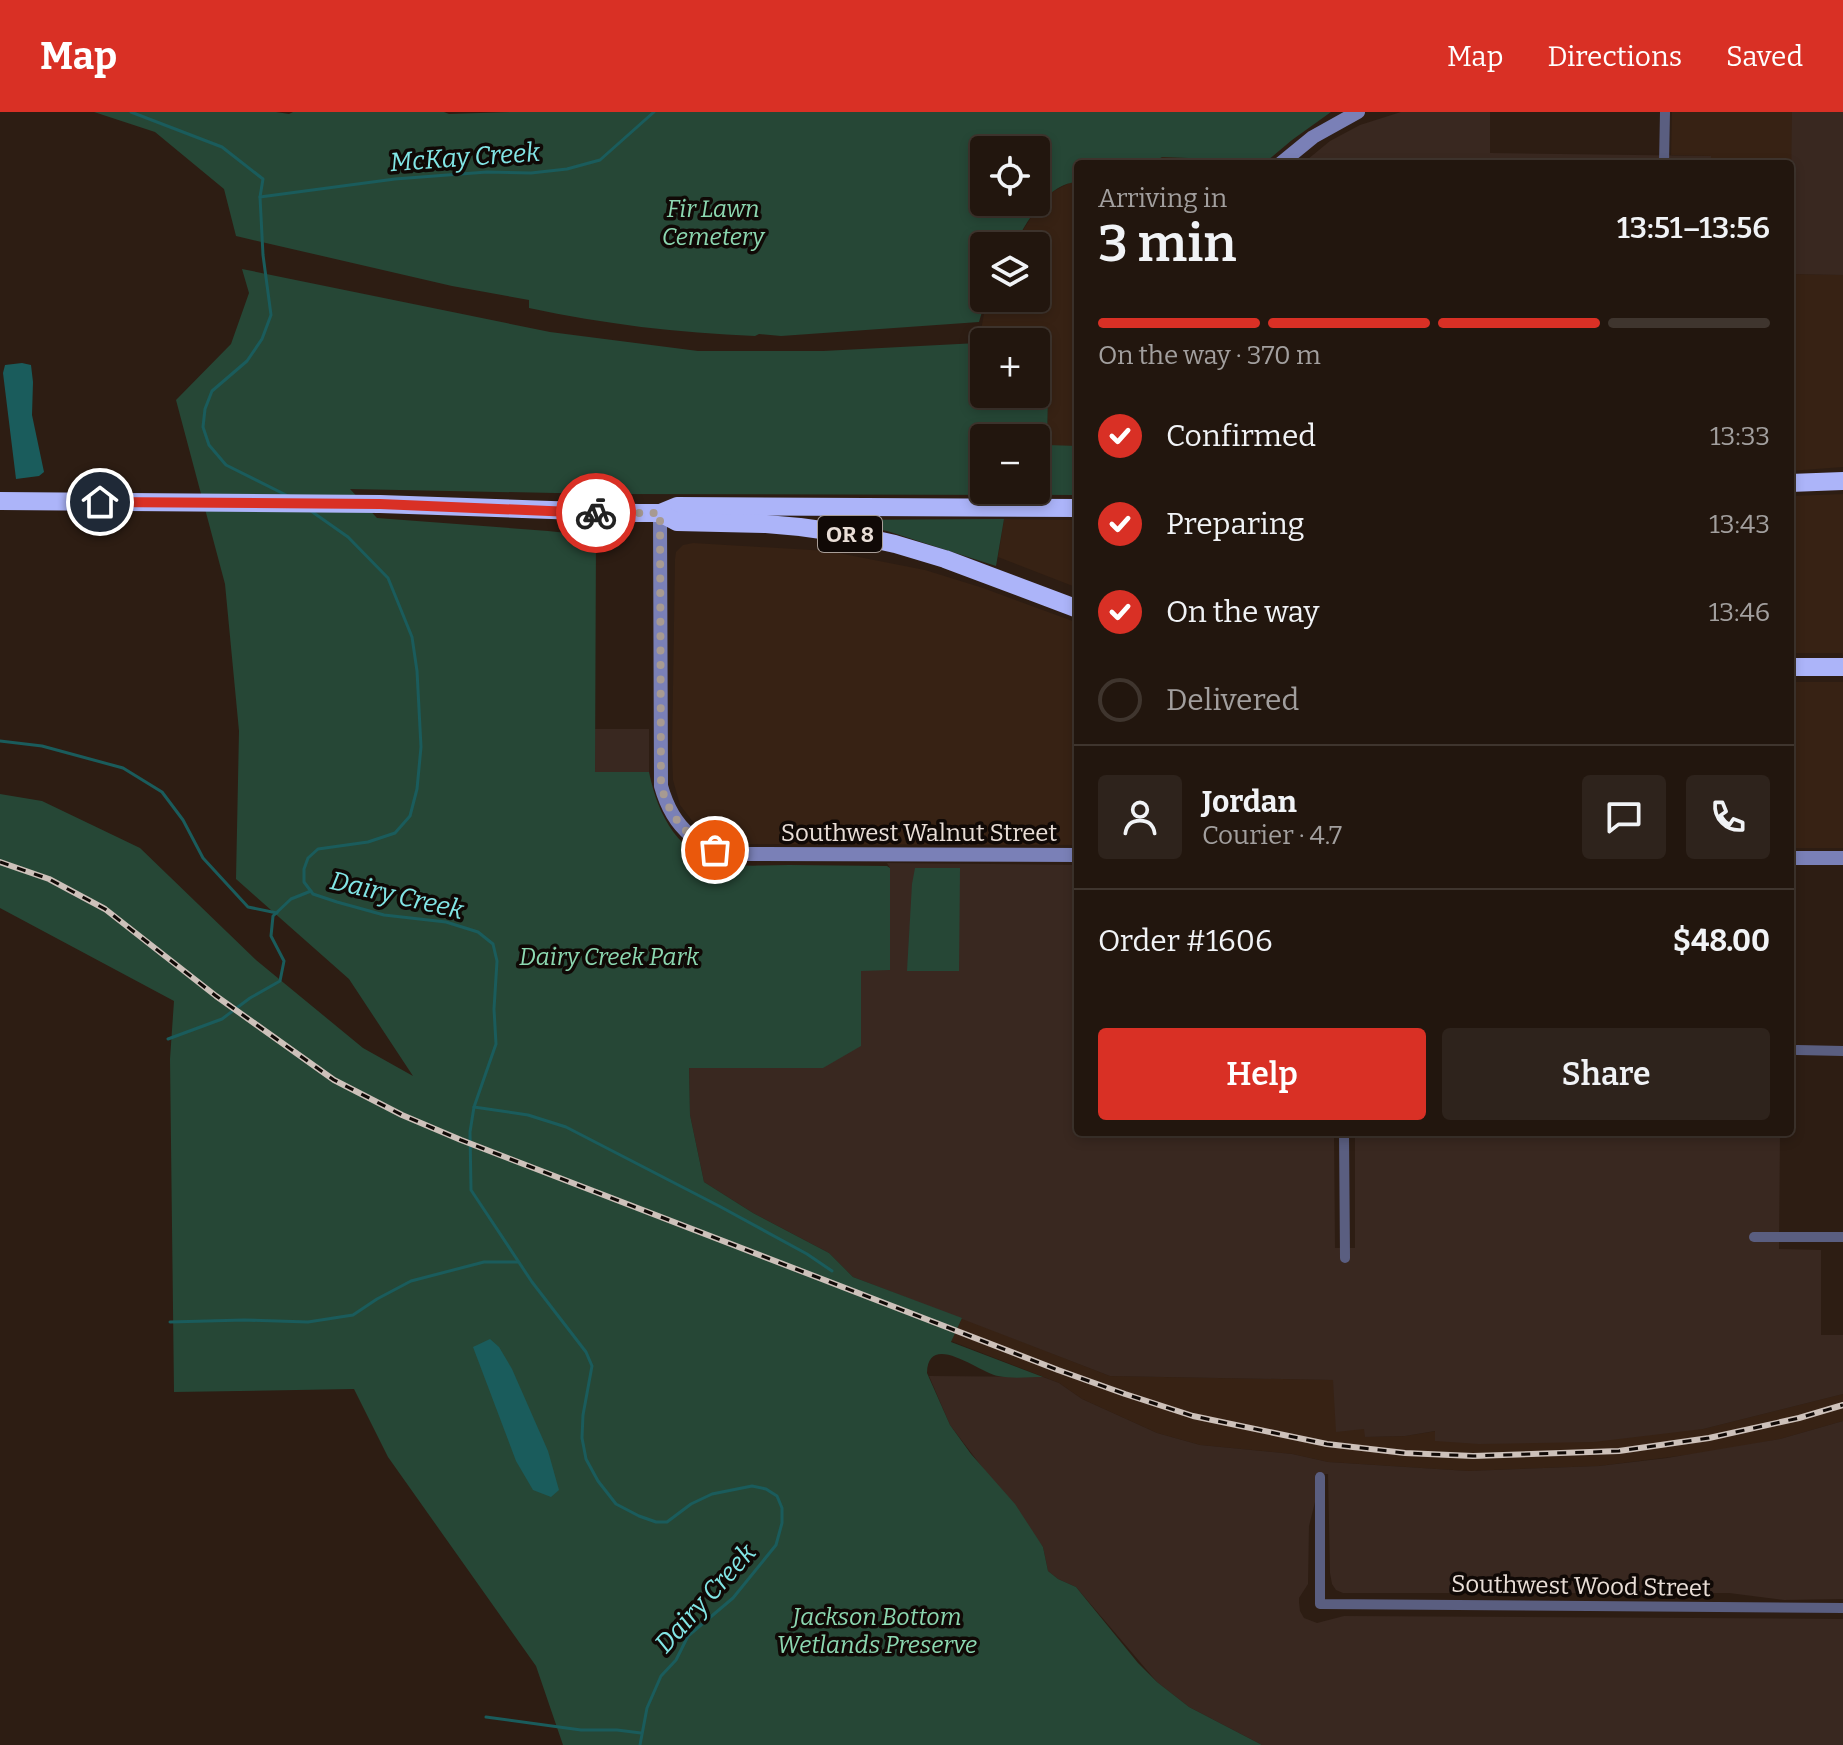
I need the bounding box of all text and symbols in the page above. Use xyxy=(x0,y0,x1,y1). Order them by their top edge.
text: Map xyxy=(40,33,117,79)
text: Map xyxy=(1447,40,1503,73)
text: Directions xyxy=(1547,40,1682,73)
text: Saved xyxy=(1726,40,1803,73)
map controls xyxy=(970,136,1050,504)
button: locate xyxy=(970,136,1050,216)
water label: McKay Creek xyxy=(389,137,542,178)
text: Arriving in xyxy=(1098,183,1227,214)
park label: Fir Lawn Cemetery xyxy=(662,195,766,251)
text: 13:51–13:56 xyxy=(1617,210,1770,246)
text: 3 min xyxy=(1098,212,1237,275)
button: layers xyxy=(970,232,1050,312)
button: + xyxy=(970,328,1050,408)
text: On the way · 370 m xyxy=(1098,340,1321,371)
icon: check xyxy=(1098,414,1142,458)
text: Confirmed xyxy=(1166,418,1316,454)
text: 13:33 xyxy=(1710,421,1770,452)
button: − xyxy=(970,424,1050,504)
pin xyxy=(66,468,134,536)
courier xyxy=(556,473,636,553)
icon: home xyxy=(78,480,122,524)
icon: bike xyxy=(574,491,618,535)
icon: check xyxy=(1098,502,1142,546)
text: Preparing xyxy=(1166,506,1304,542)
text: 13:43 xyxy=(1709,509,1770,540)
road number: OR 8 xyxy=(818,516,882,552)
icon: check xyxy=(1098,590,1142,634)
text: On the way xyxy=(1166,594,1319,630)
text: 13:46 xyxy=(1709,597,1770,628)
text: Delivered xyxy=(1166,682,1299,718)
button: person xyxy=(1098,775,1182,859)
button: chat xyxy=(1582,775,1666,859)
button: phone xyxy=(1686,775,1770,859)
text: Jordan xyxy=(1202,784,1297,820)
pin xyxy=(681,816,749,884)
street label: Southwest Walnut Street xyxy=(781,819,1057,847)
text: Courier · 4.7 xyxy=(1202,820,1342,851)
icon: bag xyxy=(693,828,737,872)
water label: Dairy Creek xyxy=(327,865,467,926)
text: Order #1606 xyxy=(1098,923,1273,959)
text: $48.00 xyxy=(1673,923,1770,959)
park label: Dairy Creek Park xyxy=(519,943,700,971)
button: Help xyxy=(1098,1028,1426,1120)
button: Share xyxy=(1442,1028,1770,1120)
water label: Dairy Creek xyxy=(648,1537,763,1659)
street label: Southwest Wood Street xyxy=(1451,1570,1711,1602)
park label: Jackson Bottom Wetlands Preserve xyxy=(777,1603,977,1659)

